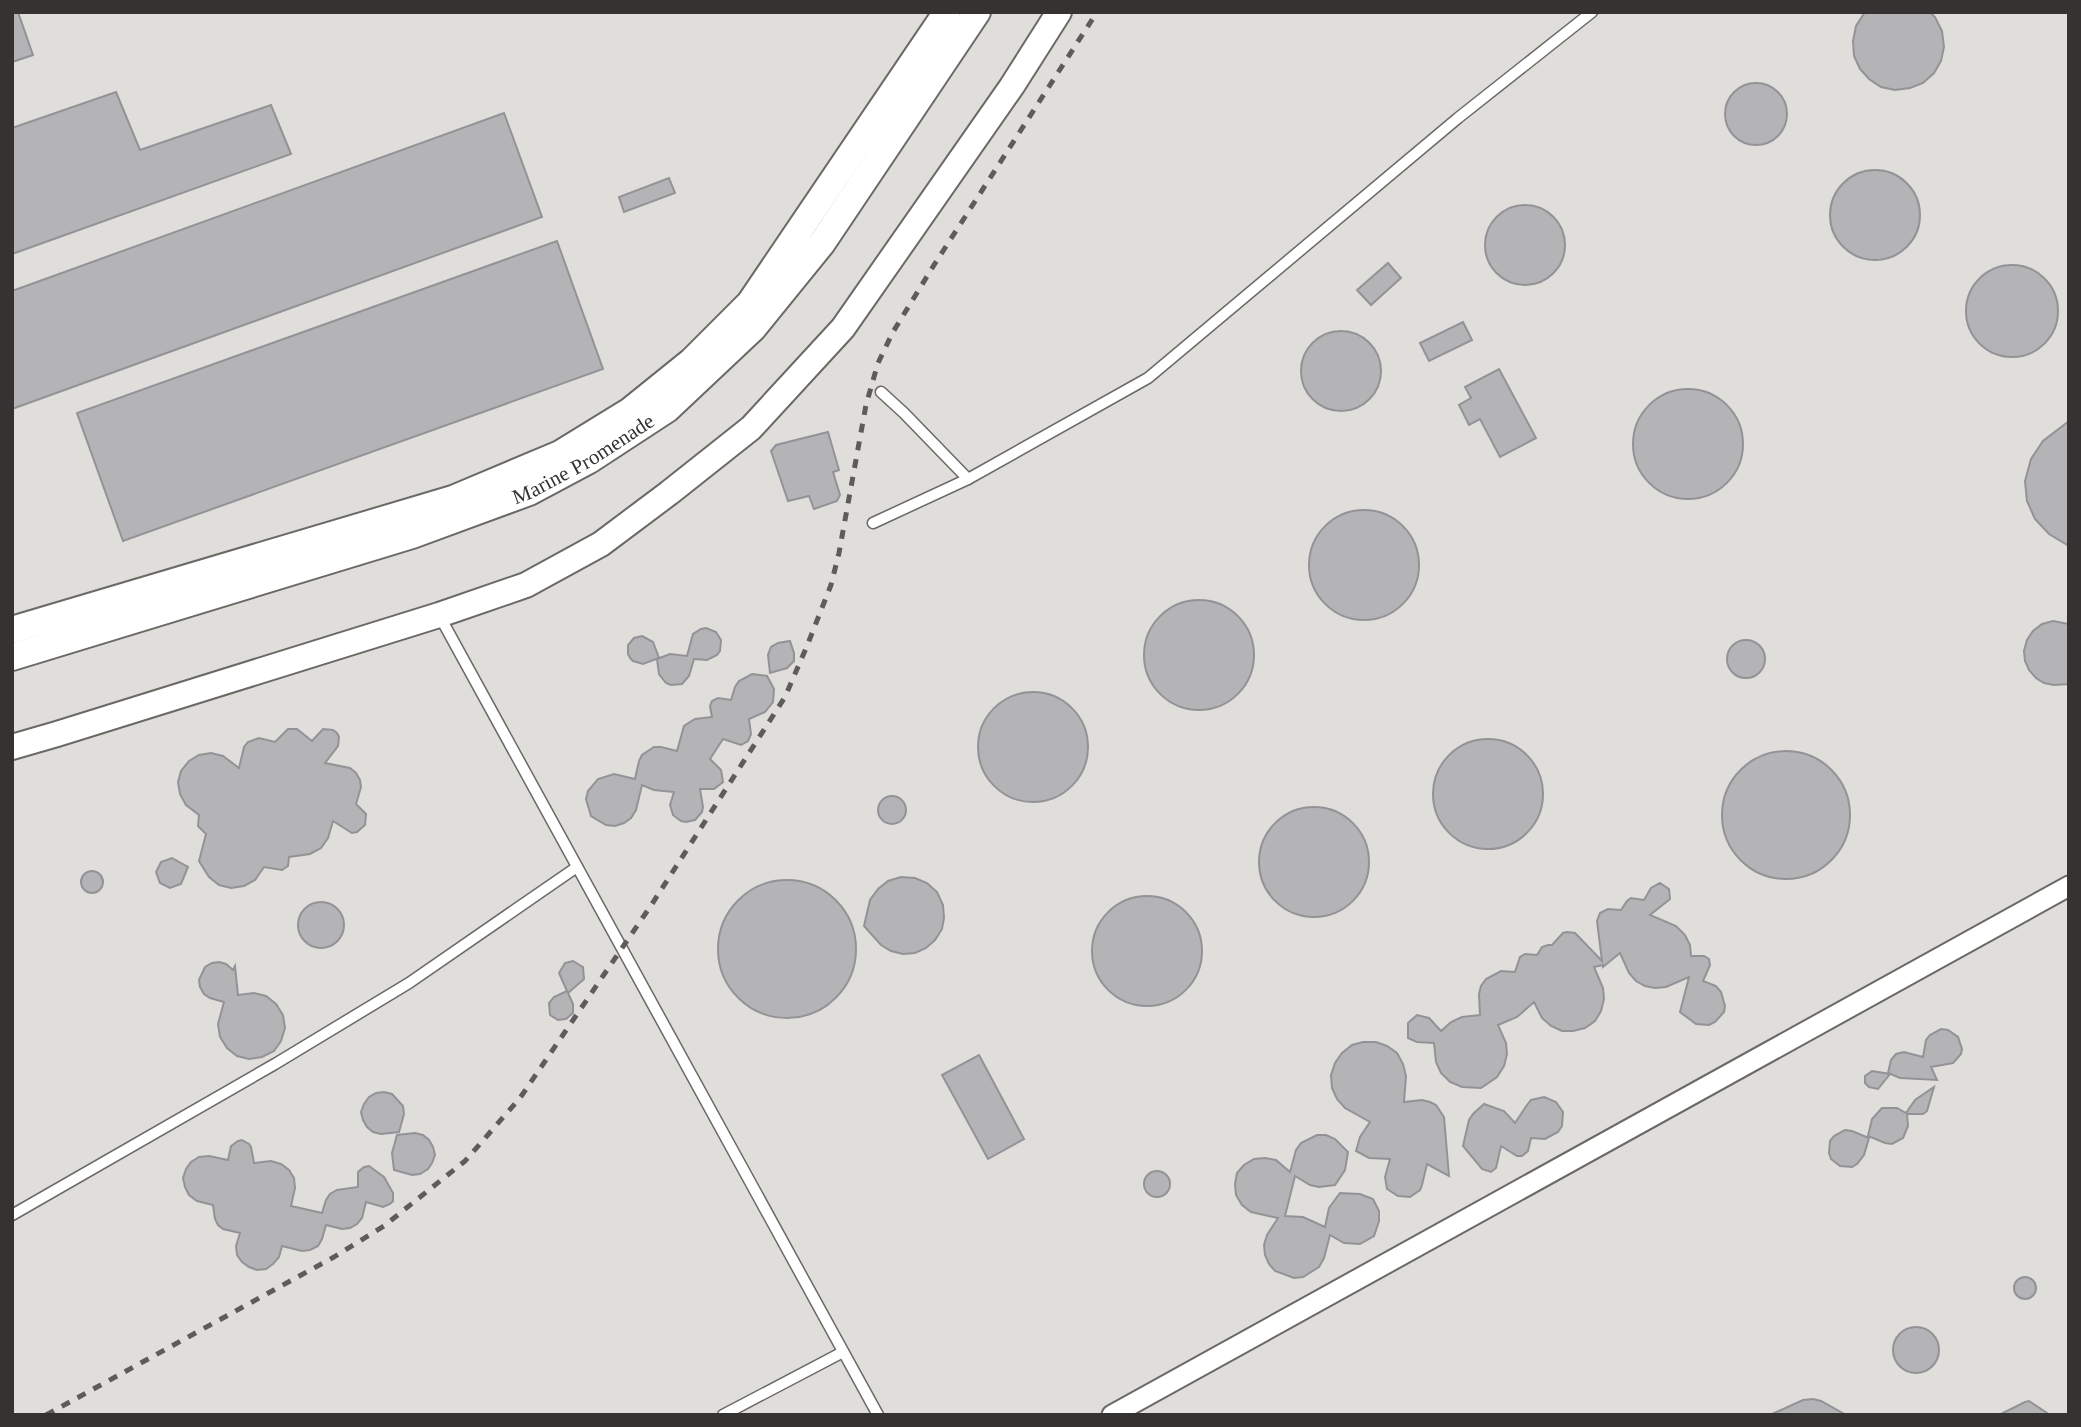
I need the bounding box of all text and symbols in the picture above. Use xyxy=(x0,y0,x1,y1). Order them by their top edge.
street label: Marine Promenade xyxy=(509,409,659,509)

